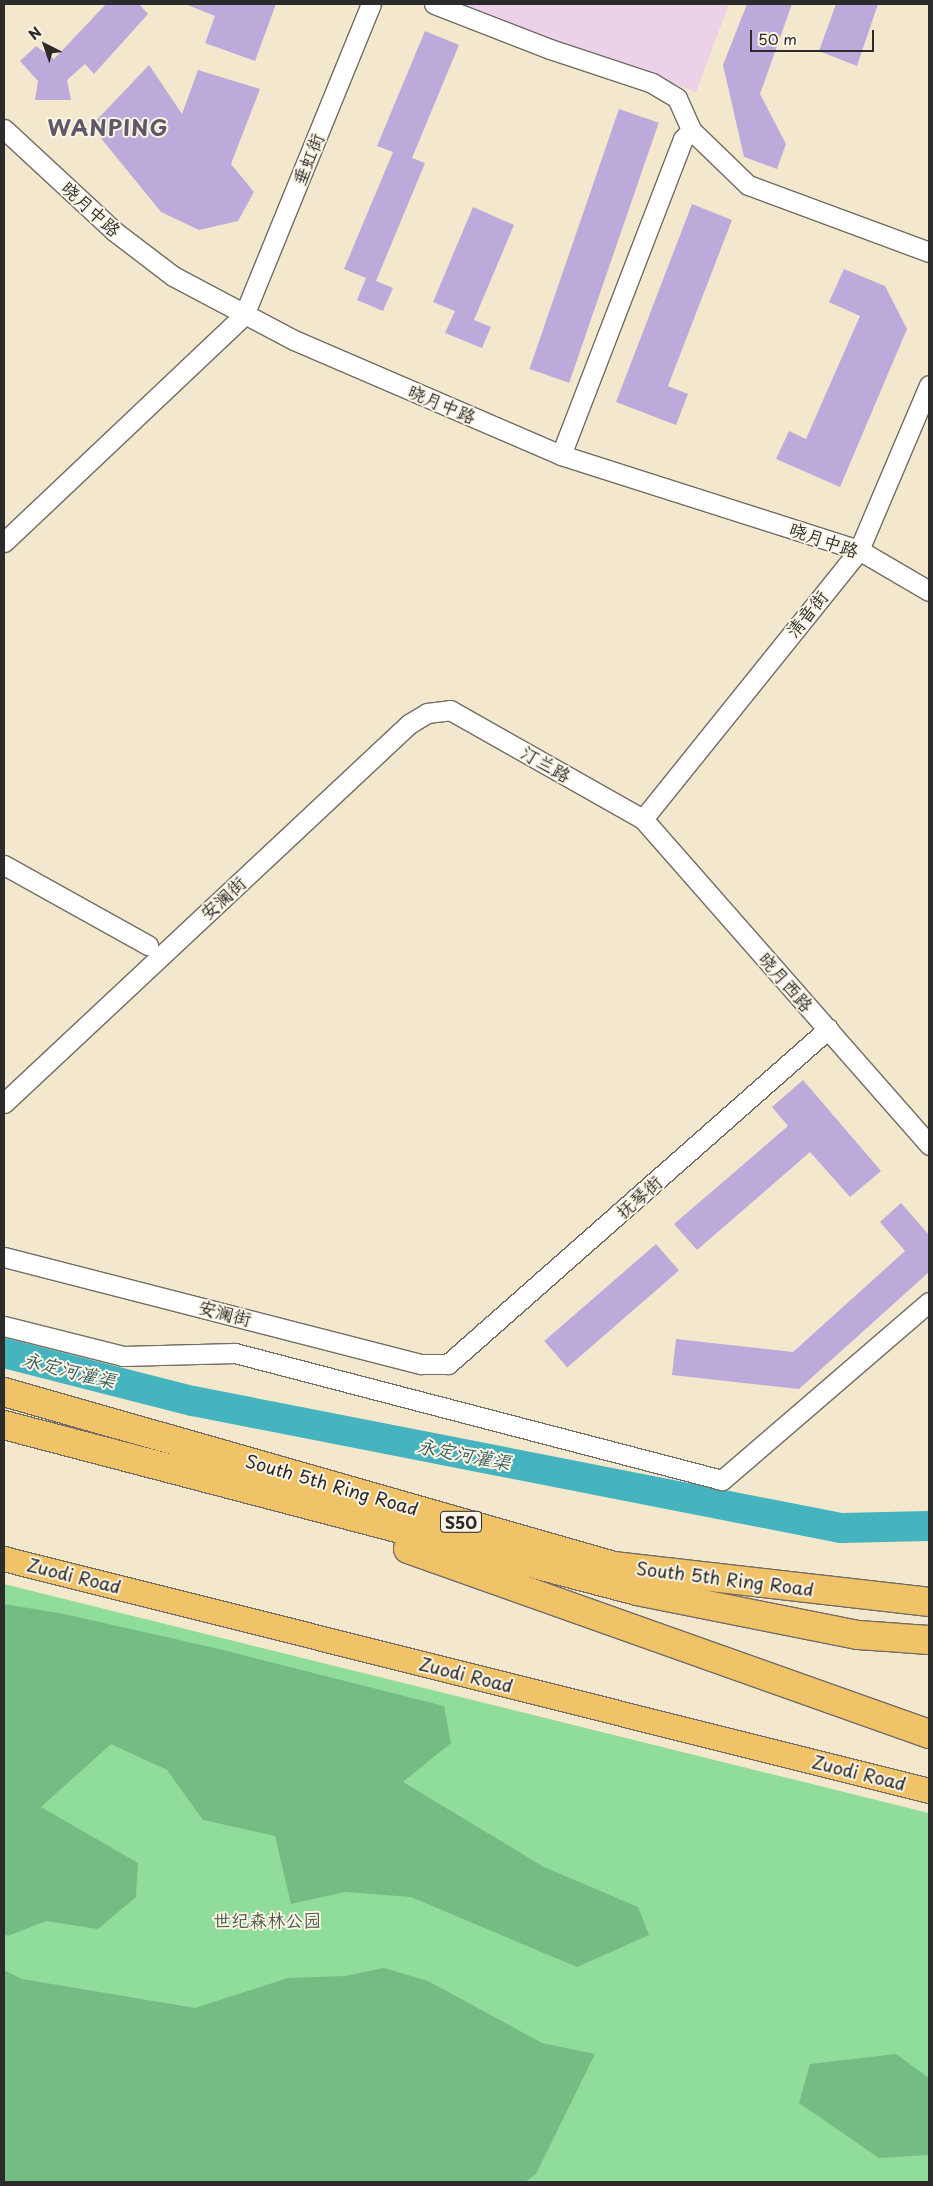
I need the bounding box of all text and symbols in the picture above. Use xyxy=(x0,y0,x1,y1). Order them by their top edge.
north arrow xyxy=(20,20,70,70)
scale bar xyxy=(753,20,877,52)
text: N xyxy=(24,22,46,45)
text: 50 m xyxy=(758,27,797,50)
district label: WANPING xyxy=(46,114,170,140)
street label: 垂虹街 xyxy=(288,130,328,188)
street label: 晓月中路 xyxy=(57,177,125,241)
street label: 晓月中路 xyxy=(405,380,479,428)
street label: 晓月中路 xyxy=(786,518,862,562)
street label: 清音街 xyxy=(782,586,832,642)
street label: 汀兰路 xyxy=(517,741,575,787)
street label: 安澜街 xyxy=(196,872,250,924)
street label: 晓月西路 xyxy=(754,948,818,1016)
street label: 抚琴街 xyxy=(612,1171,666,1223)
street label: 安澜街 xyxy=(196,1296,254,1330)
water label: 永定河灌渠 xyxy=(20,1347,118,1393)
water label: 永定河灌渠 xyxy=(415,1434,513,1474)
street label: South 5th Ring Road xyxy=(243,1450,421,1520)
road number: S50 xyxy=(440,1508,482,1535)
street label: Zuodi Road xyxy=(25,1554,123,1598)
street label: South 5th Ring Road xyxy=(635,1557,815,1601)
street label: Zuodi Road xyxy=(417,1653,515,1697)
street label: Zuodi Road xyxy=(810,1751,908,1795)
park label: 世纪森林公园 xyxy=(213,1909,321,1931)

